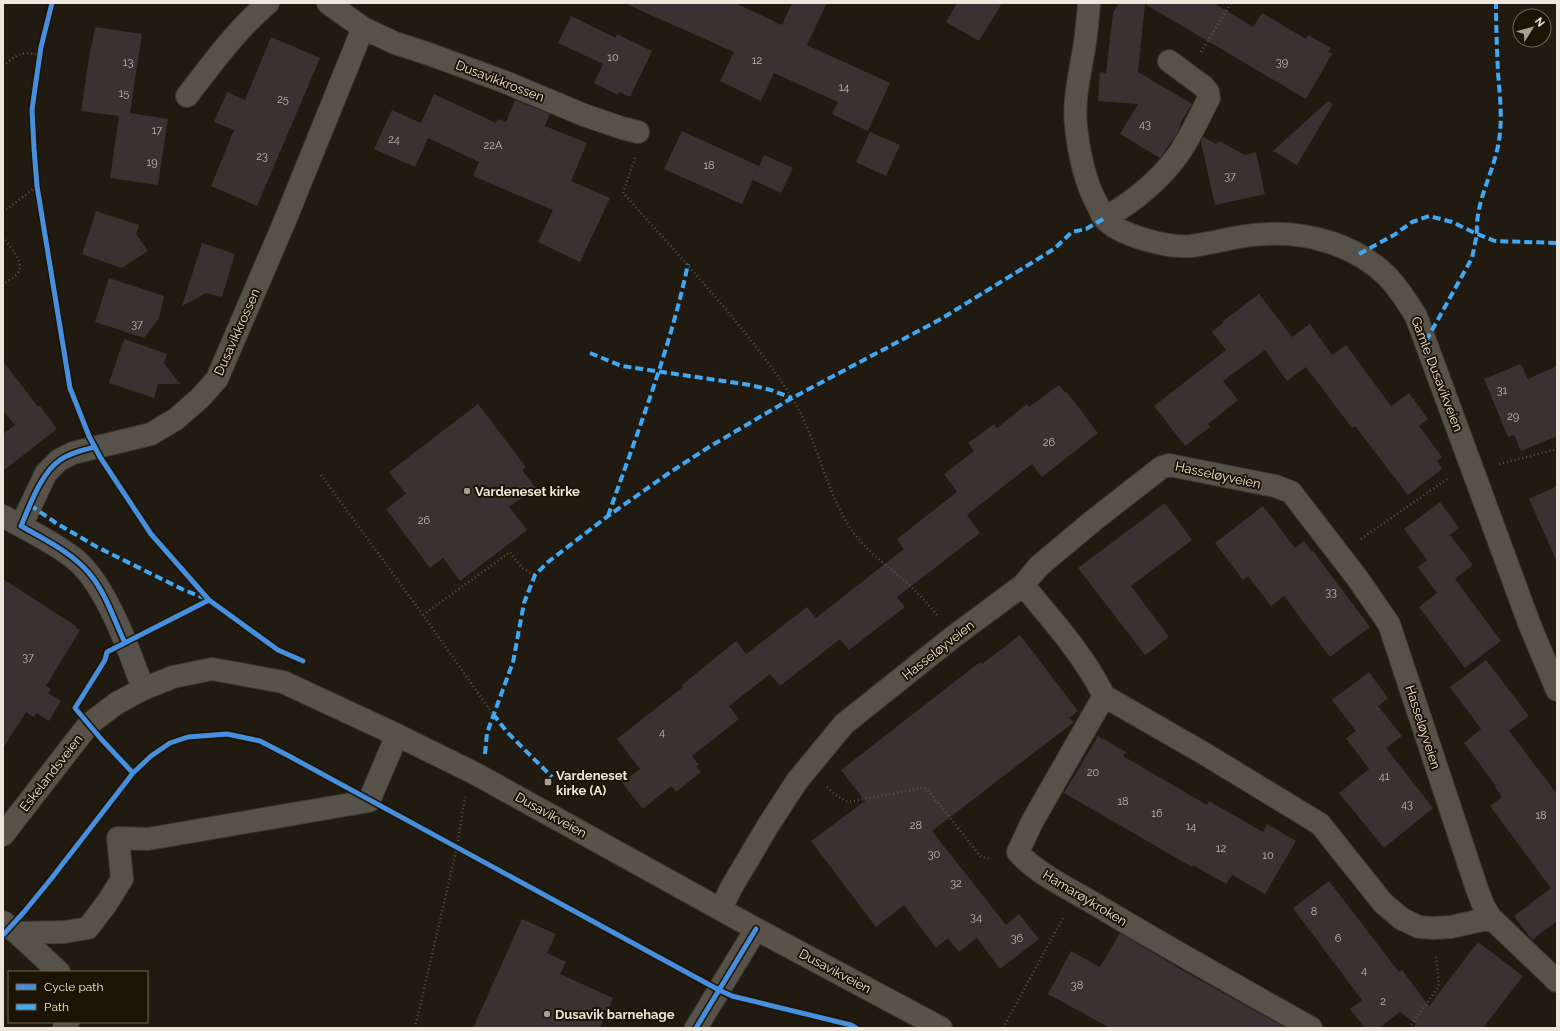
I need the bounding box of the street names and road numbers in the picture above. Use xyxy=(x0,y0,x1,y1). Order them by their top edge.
street label: Dusavikkrossen xyxy=(454,57,546,105)
street label: Dusavikkrossen xyxy=(211,286,263,378)
street label: Gamle Dusavikveien xyxy=(1408,314,1466,434)
street label: Hasseløyveien xyxy=(1174,459,1262,491)
street label: Hasseløyveien xyxy=(899,617,977,683)
street label: Hasseløyveien xyxy=(1402,683,1444,771)
street label: Eskelandsveien xyxy=(16,732,86,814)
street label: Dusavikveien xyxy=(513,789,589,841)
street label: Hamarøykroken xyxy=(1040,867,1130,929)
street label: Dusavikveien xyxy=(797,946,873,996)

